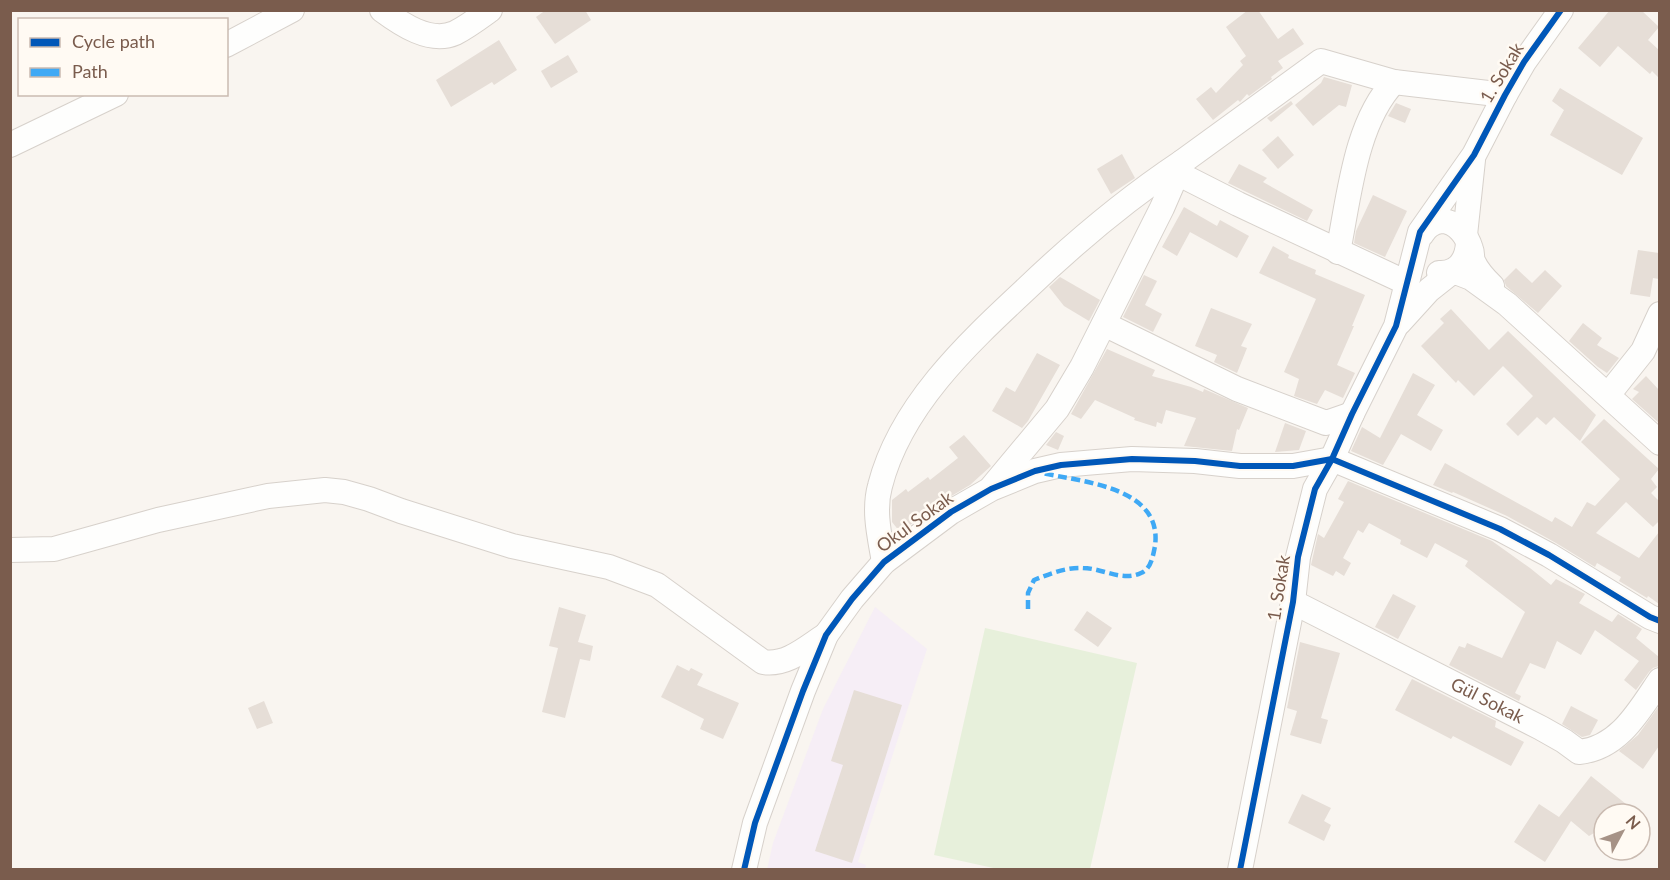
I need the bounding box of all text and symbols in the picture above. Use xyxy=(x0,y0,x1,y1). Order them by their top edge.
legend xyxy=(18,18,228,96)
text: Cycle path xyxy=(72,30,155,52)
street label: 1. Sokak xyxy=(1475,38,1528,107)
text: Path xyxy=(72,60,108,82)
street label: Okul Sokak xyxy=(872,486,958,556)
street label: 1. Sokak xyxy=(1262,552,1294,622)
street label: Gül Sokak xyxy=(1448,672,1529,728)
north arrow xyxy=(1592,802,1652,862)
text: N xyxy=(1622,811,1645,833)

